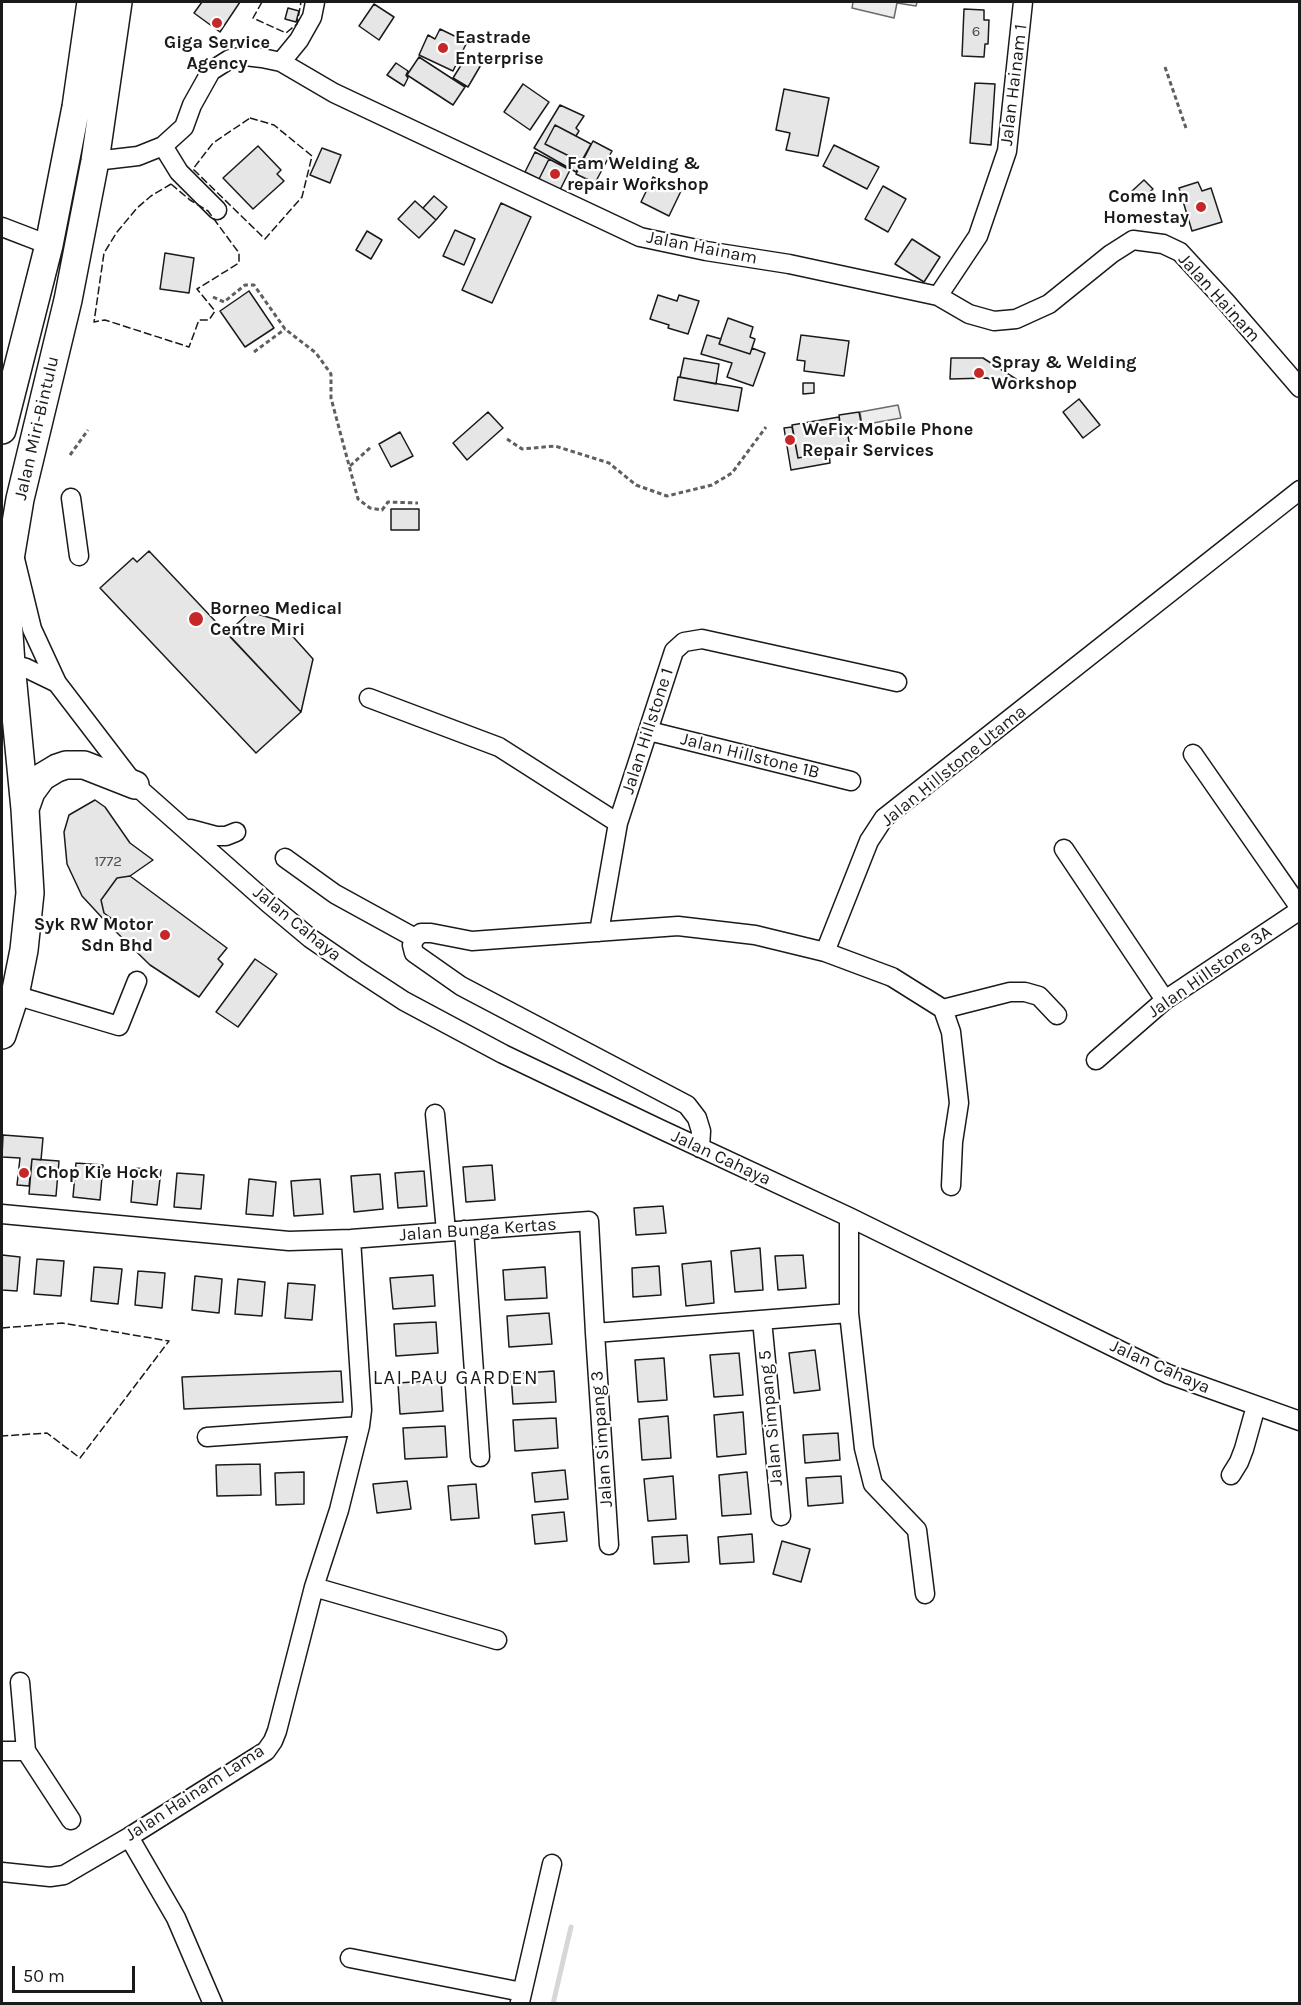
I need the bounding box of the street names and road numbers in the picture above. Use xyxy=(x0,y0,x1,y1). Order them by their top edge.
street label: Jalan Hainam 1 xyxy=(996,23,1032,147)
street label: Jalan Hainam xyxy=(645,227,759,269)
street label: Jalan Hainam xyxy=(1173,249,1265,347)
street label: Jalan Miri-Bintulu xyxy=(10,354,64,502)
street label: Jalan Hillstone 1 xyxy=(617,665,679,797)
street label: Jalan Hillstone Utama xyxy=(877,701,1031,831)
street label: Jalan Hillstone 1B xyxy=(678,728,822,784)
street label: Jalan Cahaya xyxy=(249,882,345,966)
street label: Jalan Hillstone 3A xyxy=(1144,921,1276,1023)
street label: Jalan Cahaya xyxy=(668,1126,774,1190)
street label: Jalan Bunga Kertas xyxy=(399,1214,557,1246)
street label: Jalan Cahaya xyxy=(1107,1335,1213,1399)
street label: Jalan Simpang 5 xyxy=(754,1349,788,1487)
street label: Jalan Simpang 3 xyxy=(586,1370,618,1508)
street label: Jalan Hainam Lama xyxy=(121,1740,269,1846)

